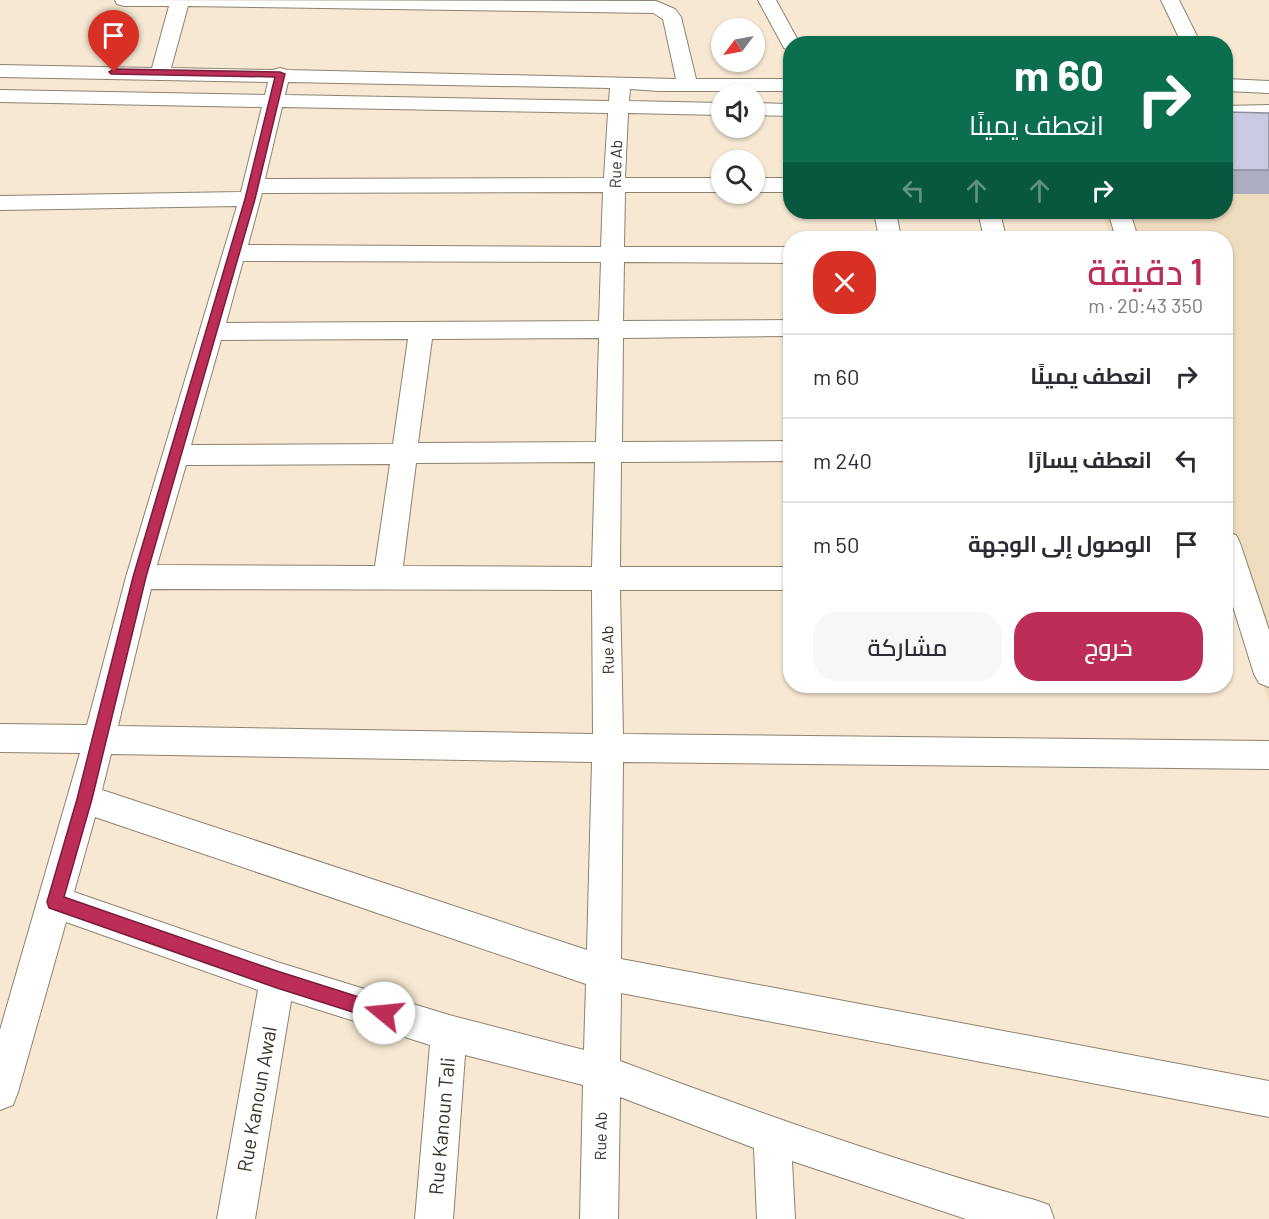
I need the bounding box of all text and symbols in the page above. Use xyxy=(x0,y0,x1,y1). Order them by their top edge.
pin xyxy=(88,10,139,72)
north arrow xyxy=(711,18,765,72)
map controls xyxy=(711,18,765,204)
icon: arrive xyxy=(97,19,130,52)
text: 60 m xyxy=(1014,49,1104,99)
icon: right xyxy=(1125,60,1203,138)
button: sound xyxy=(711,84,765,138)
text: انعطف يمينًا xyxy=(969,108,1104,140)
street label: Rue Ab xyxy=(605,139,625,189)
button: search xyxy=(711,150,765,204)
icon: left xyxy=(897,174,930,207)
icon: ahead xyxy=(960,174,993,207)
icon: ahead xyxy=(1023,174,1056,207)
icon: right xyxy=(1086,174,1119,207)
text: 1 دقيقة xyxy=(1087,249,1203,292)
button: close xyxy=(813,251,876,314)
text: 350 m · 20:43 xyxy=(1088,293,1203,317)
icon: right xyxy=(1170,360,1203,393)
text: انعطف يمينًا xyxy=(1030,362,1152,388)
text: 60 m xyxy=(813,363,859,389)
icon: left xyxy=(1170,444,1203,477)
text: انعطف يسارًا xyxy=(1028,446,1152,472)
text: 240 m xyxy=(813,447,872,473)
icon: arrive xyxy=(1170,528,1203,561)
text: الوصول إلى الوجهة xyxy=(968,530,1152,556)
text: 50 m xyxy=(813,531,859,557)
button: مشاركة xyxy=(813,612,1002,681)
button: خروج xyxy=(1014,612,1203,681)
street label: Rue Ab xyxy=(597,626,617,674)
position arrow xyxy=(352,981,416,1045)
street label: Rue Kanoun Awal xyxy=(231,1024,281,1174)
street label: Rue Kanoun Tali xyxy=(423,1056,459,1196)
street label: Rue Ab xyxy=(590,1112,610,1160)

